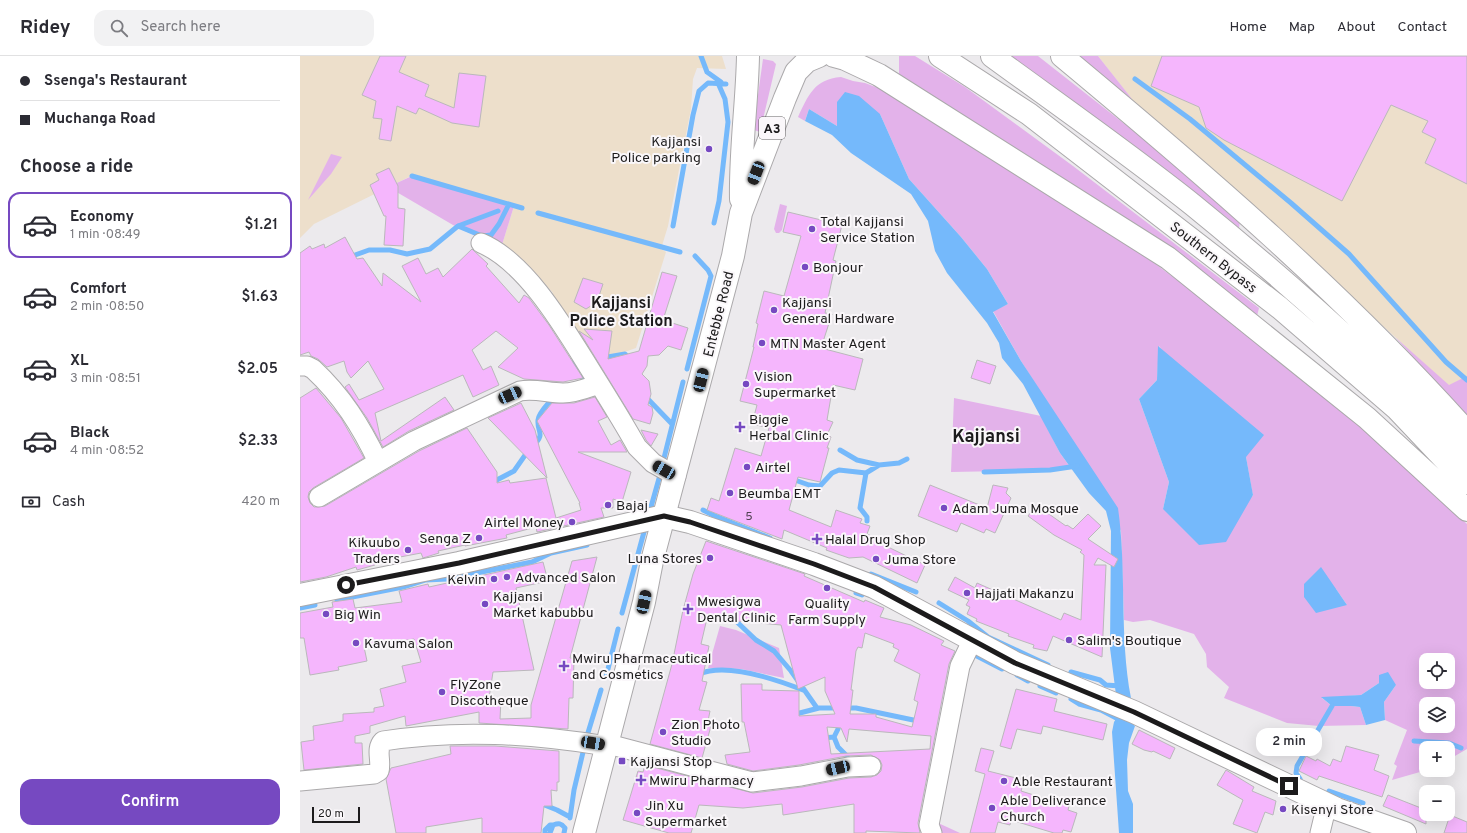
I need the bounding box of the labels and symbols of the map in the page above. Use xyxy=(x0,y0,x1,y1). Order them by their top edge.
road number: A3 xyxy=(759,117,785,139)
place label: Kajjansi Police parking xyxy=(611,134,701,167)
marker: Kajjansi Police parking xyxy=(704,144,714,154)
car xyxy=(746,160,766,186)
place label: Total Kajjansi Service Station xyxy=(820,214,915,247)
street label: Southern Bypass xyxy=(1166,219,1260,298)
marker: Total Kajjansi Service Station xyxy=(807,224,817,234)
place label: Bonjour xyxy=(813,260,864,277)
marker: Bonjour xyxy=(800,262,810,272)
street label: Entebbe Road xyxy=(701,270,738,359)
district label: Kajjansi Police Station xyxy=(569,294,673,332)
place label: Kajjansi General Hardware xyxy=(782,295,895,328)
marker: Kajjansi General Hardware xyxy=(769,305,779,315)
place label: MTN Master Agent xyxy=(770,336,886,353)
marker: MTN Master Agent xyxy=(757,338,767,348)
car xyxy=(692,367,710,393)
place label: Vision Supermarket xyxy=(754,369,836,402)
marker: Vision Supermarket xyxy=(741,379,751,389)
car xyxy=(497,385,523,405)
place label: Biggie Herbal Clinic xyxy=(749,412,829,445)
marker: Biggie Herbal Clinic xyxy=(734,421,746,433)
district label: Kajjansi xyxy=(952,426,1020,449)
car xyxy=(651,459,677,481)
place label: Airtel xyxy=(755,460,790,477)
marker: Airtel xyxy=(742,462,752,472)
place label: Beumba EMT xyxy=(738,486,821,503)
marker: Beumba EMT xyxy=(725,488,735,498)
place label: Bajaj xyxy=(616,498,648,515)
marker: Bajaj xyxy=(603,500,613,510)
place label: Adam Juma Mosque xyxy=(952,501,1079,518)
marker: Adam Juma Mosque xyxy=(939,503,949,513)
house number: 5 xyxy=(745,509,753,525)
place label: Airtel Money xyxy=(484,515,564,532)
marker: Airtel Money xyxy=(567,517,577,527)
place label: Senga Z xyxy=(419,531,471,548)
place label: Halal Drug Shop xyxy=(825,532,926,549)
marker: Senga Z xyxy=(474,533,484,543)
marker: Halal Drug Shop xyxy=(812,534,822,544)
place label: Kikuubo Traders xyxy=(348,535,400,568)
marker: Kikuubo Traders xyxy=(403,545,413,555)
place label: Luna Stores xyxy=(627,551,702,568)
place label: Juma Store xyxy=(884,552,956,569)
marker: Luna Stores xyxy=(705,553,715,563)
marker: Juma Store xyxy=(871,554,881,564)
place label: Advanced Salon xyxy=(515,570,616,587)
place label: Kelvin xyxy=(447,572,486,589)
marker: Advanced Salon xyxy=(502,572,512,582)
marker: Kelvin xyxy=(489,574,499,584)
route start xyxy=(337,576,355,594)
marker: Quality Farm Supply xyxy=(822,583,832,593)
place label: Hajjati Makanzu xyxy=(975,586,1074,603)
marker: Hajjati Makanzu xyxy=(962,588,972,598)
place label: Kajjansi Market kabubbu xyxy=(493,589,594,622)
car xyxy=(636,589,652,615)
place label: Mwesigwa Dental Clinic xyxy=(697,594,776,627)
place label: Quality Farm Supply xyxy=(788,596,866,629)
marker: Kajjansi Market kabubbu xyxy=(480,599,490,609)
marker: Mwesigwa Dental Clinic xyxy=(682,603,694,615)
place label: Big Win xyxy=(334,607,381,624)
marker: Big Win xyxy=(321,609,331,619)
place label: Salim's Boutique xyxy=(1077,633,1181,650)
marker: Salim's Boutique xyxy=(1064,635,1074,645)
place label: Kavuma Salon xyxy=(364,636,453,653)
marker: Kavuma Salon xyxy=(351,638,361,648)
place label: Mwiru Pharmaceutical and Cosmetics xyxy=(572,651,711,684)
marker: Mwiru Pharmaceutical and Cosmetics xyxy=(559,661,569,671)
place label: FlyZone Discotheque xyxy=(450,677,528,710)
marker: FlyZone Discotheque xyxy=(437,687,447,697)
place label: Zion Photo Studio xyxy=(671,717,740,750)
marker: Zion Photo Studio xyxy=(658,727,668,737)
callout: 2 min xyxy=(1256,728,1322,756)
car xyxy=(580,735,606,751)
place label: Kajjansi Stop xyxy=(630,754,712,771)
marker: Kajjansi Stop xyxy=(617,756,627,766)
car xyxy=(825,759,851,777)
place label: Mwiru Pharmacy xyxy=(649,773,754,790)
place label: Able Restaurant xyxy=(1012,774,1113,791)
marker: Mwiru Pharmacy xyxy=(636,775,646,785)
marker: Able Restaurant xyxy=(999,776,1009,786)
route end xyxy=(1280,777,1298,795)
place label: Able Deliverance Church xyxy=(1000,793,1106,826)
place label: Jin Xu Supermarket xyxy=(645,798,727,831)
place label: Kisenyi Store xyxy=(1291,802,1374,819)
marker: Able Deliverance Church xyxy=(987,803,997,813)
marker: Kisenyi Store xyxy=(1278,804,1288,814)
scale bar xyxy=(312,805,360,824)
marker: Jin Xu Supermarket xyxy=(632,808,642,818)

